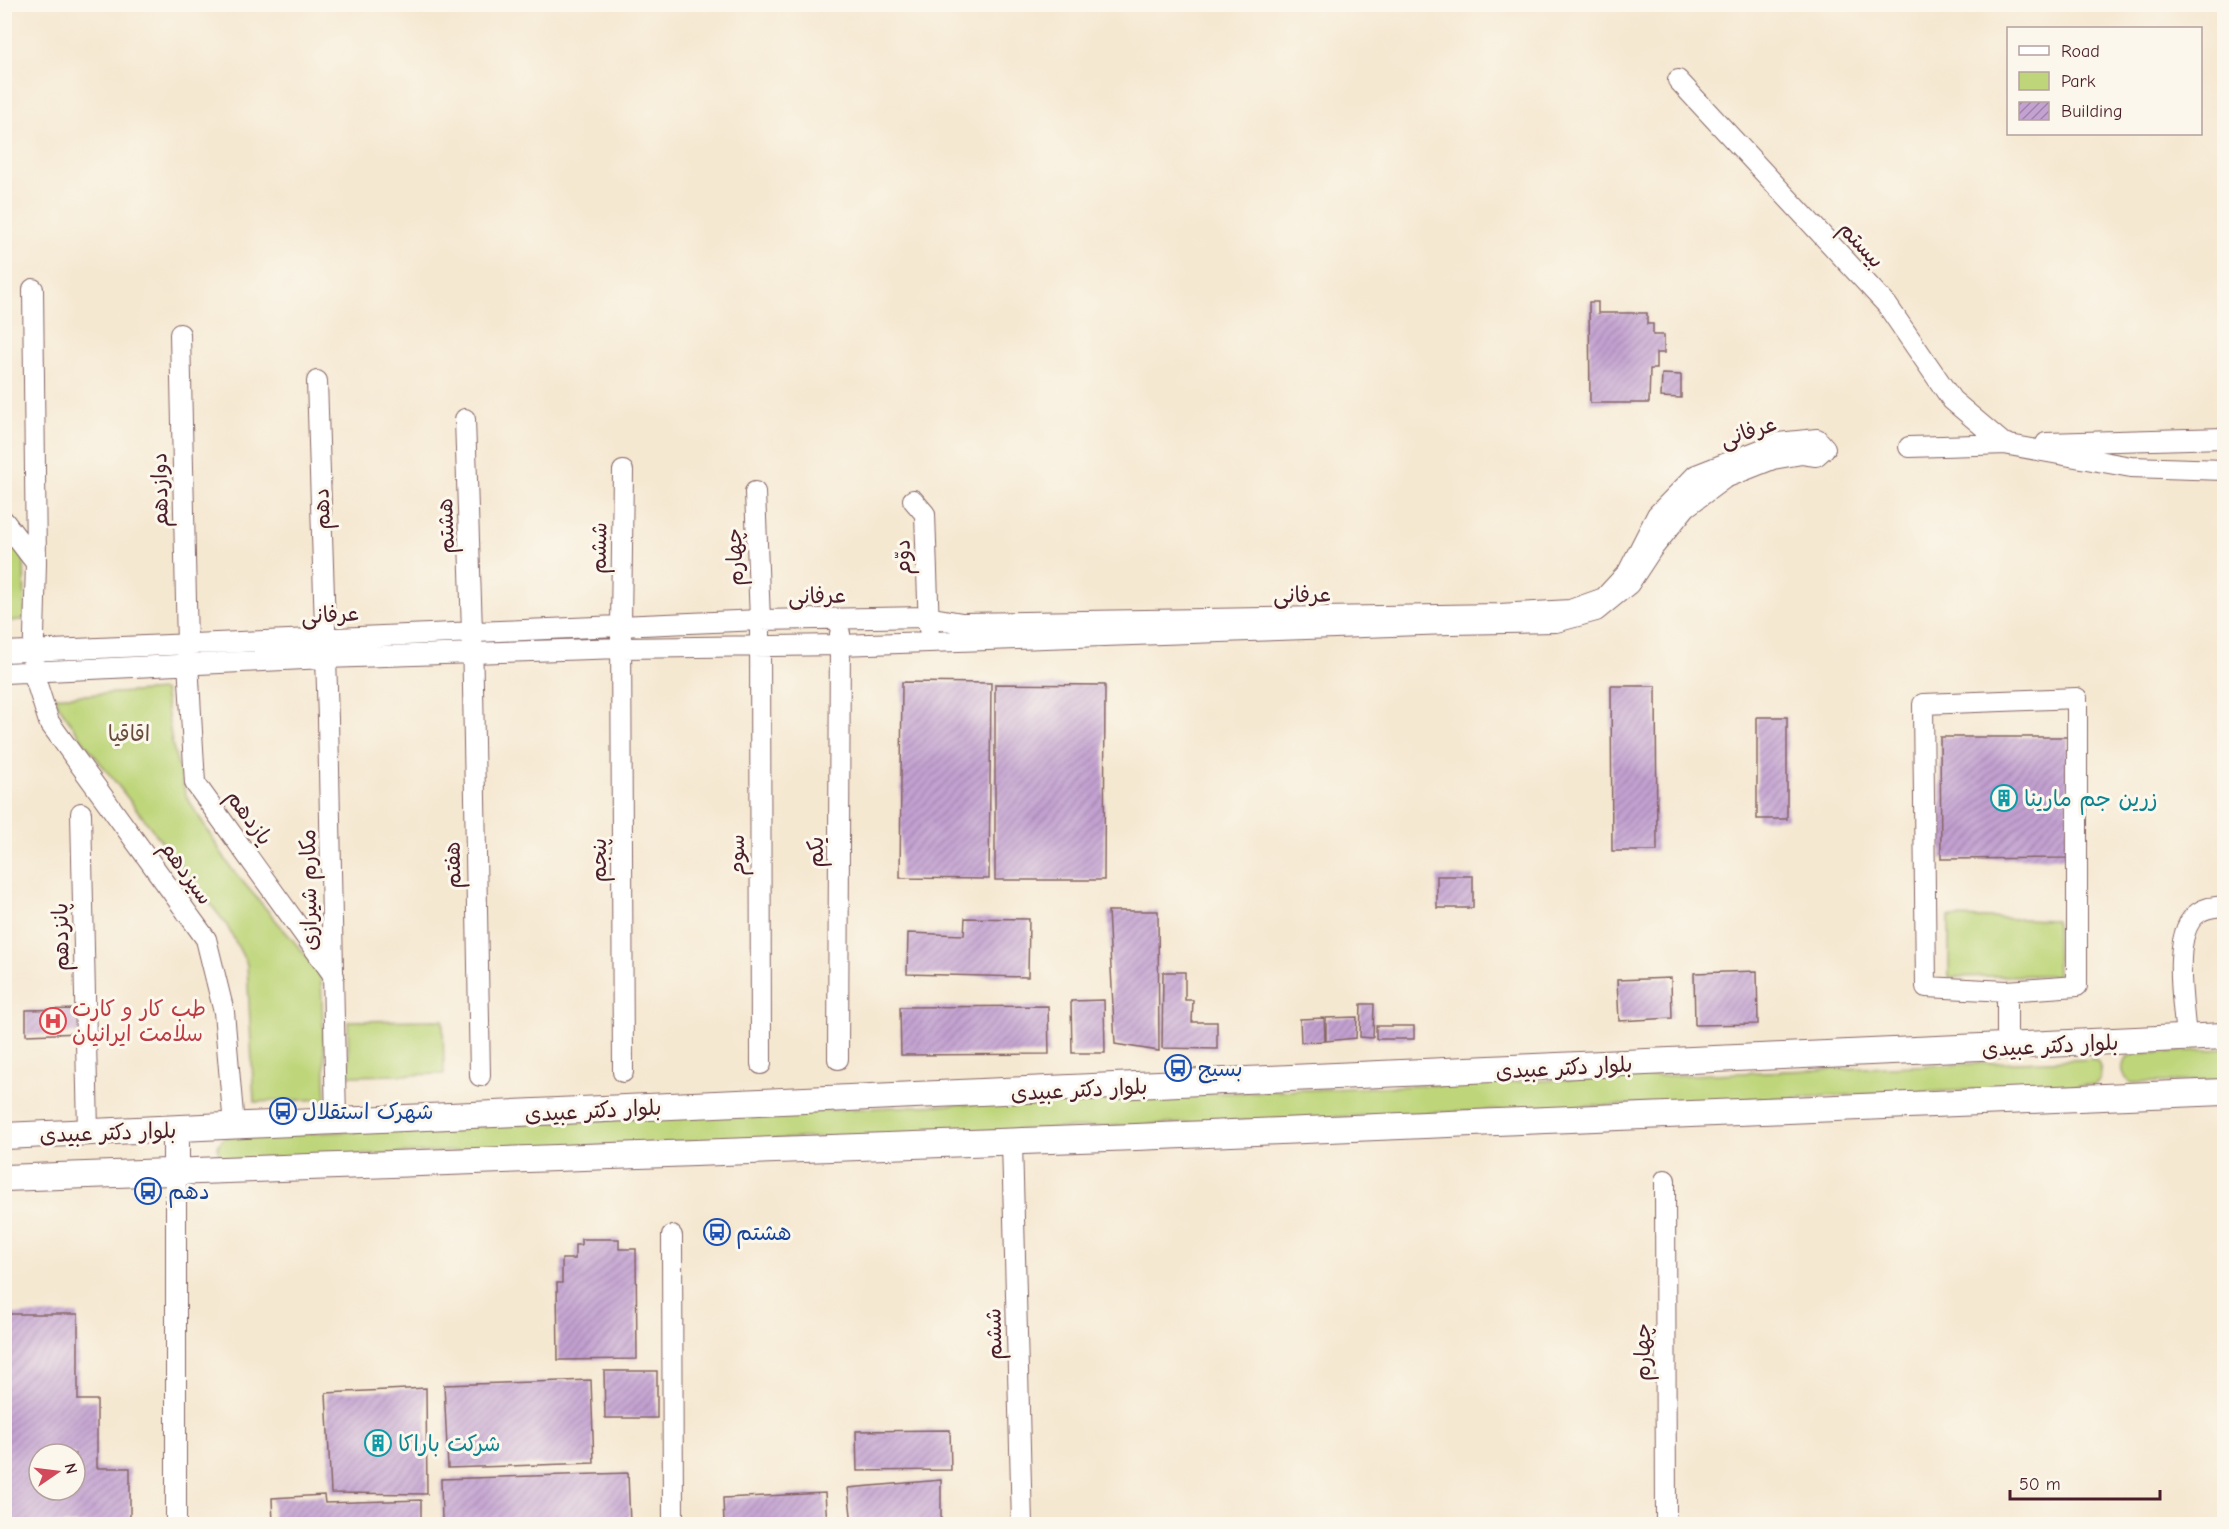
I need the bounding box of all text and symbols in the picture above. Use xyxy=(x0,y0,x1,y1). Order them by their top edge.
legend xyxy=(2007,27,2202,135)
text: Road xyxy=(2061,41,2100,62)
text: Park xyxy=(2061,71,2096,92)
text: Building xyxy=(2061,101,2123,122)
street label: بیستم xyxy=(1831,216,1889,276)
street label: عرفانی xyxy=(1717,411,1780,454)
street label: دوازدهم xyxy=(146,452,177,528)
street label: دهم xyxy=(308,488,339,530)
street label: هشتم xyxy=(432,498,463,554)
street label: ششم xyxy=(586,522,615,574)
street label: چهارم xyxy=(721,527,752,586)
street label: دوّم xyxy=(890,539,920,575)
street label: عرفانی xyxy=(1273,581,1331,610)
street label: عرفانی xyxy=(788,582,846,611)
street label: عرفانی xyxy=(300,600,360,630)
park label: اقاقیا xyxy=(108,721,150,747)
building icon: زرین جم مارینا xyxy=(1989,783,2019,813)
street label: یازدهم xyxy=(218,785,278,852)
place label: زرین جم مارینا xyxy=(2024,786,2158,815)
street label: مکارم شیرازی xyxy=(295,829,326,951)
street label: سوم xyxy=(724,834,754,876)
street label: سیزدهم xyxy=(152,835,218,912)
street label: یکم xyxy=(803,836,832,868)
street label: پنجم xyxy=(586,838,615,882)
street label: هفتم xyxy=(440,841,469,889)
street label: پانزدهم xyxy=(47,902,78,971)
place label: طب کار و کارت سلامت ایرانیان xyxy=(72,996,206,1047)
hospital icon: طب کار و کارت سلامت ایرانیان xyxy=(38,1006,68,1036)
street label: بلوار دکتر عبیدی xyxy=(1981,1029,2119,1063)
street label: بلوار دکتر عبیدی xyxy=(1495,1051,1633,1085)
bus stop icon: بسیج xyxy=(1163,1053,1193,1083)
place label: بسیج xyxy=(1198,1056,1243,1084)
street label: بلوار دکتر عبیدی xyxy=(1010,1073,1148,1107)
street label: بلوار دکتر عبیدی xyxy=(524,1094,662,1128)
bus stop icon: شهرک استقلال xyxy=(268,1096,298,1126)
place label: شهرک استقلال xyxy=(302,1099,433,1125)
street label: بلوار دکتر عبیدی xyxy=(39,1118,177,1148)
bus stop icon: دهم xyxy=(133,1176,163,1206)
place label: دهم xyxy=(168,1179,210,1208)
bus stop icon: هشتم xyxy=(702,1217,732,1247)
place label: هشتم xyxy=(736,1220,792,1249)
street label: ششم xyxy=(981,1308,1010,1360)
street label: چهارم xyxy=(1630,1323,1659,1381)
building icon: شرکت باراکا xyxy=(363,1428,393,1458)
place label: شرکت باراکا xyxy=(398,1431,501,1457)
north arrow xyxy=(27,1442,87,1502)
text: N xyxy=(61,1461,81,1476)
scale bar xyxy=(2010,1463,2160,1501)
text: 50 m xyxy=(2019,1474,2061,1495)

